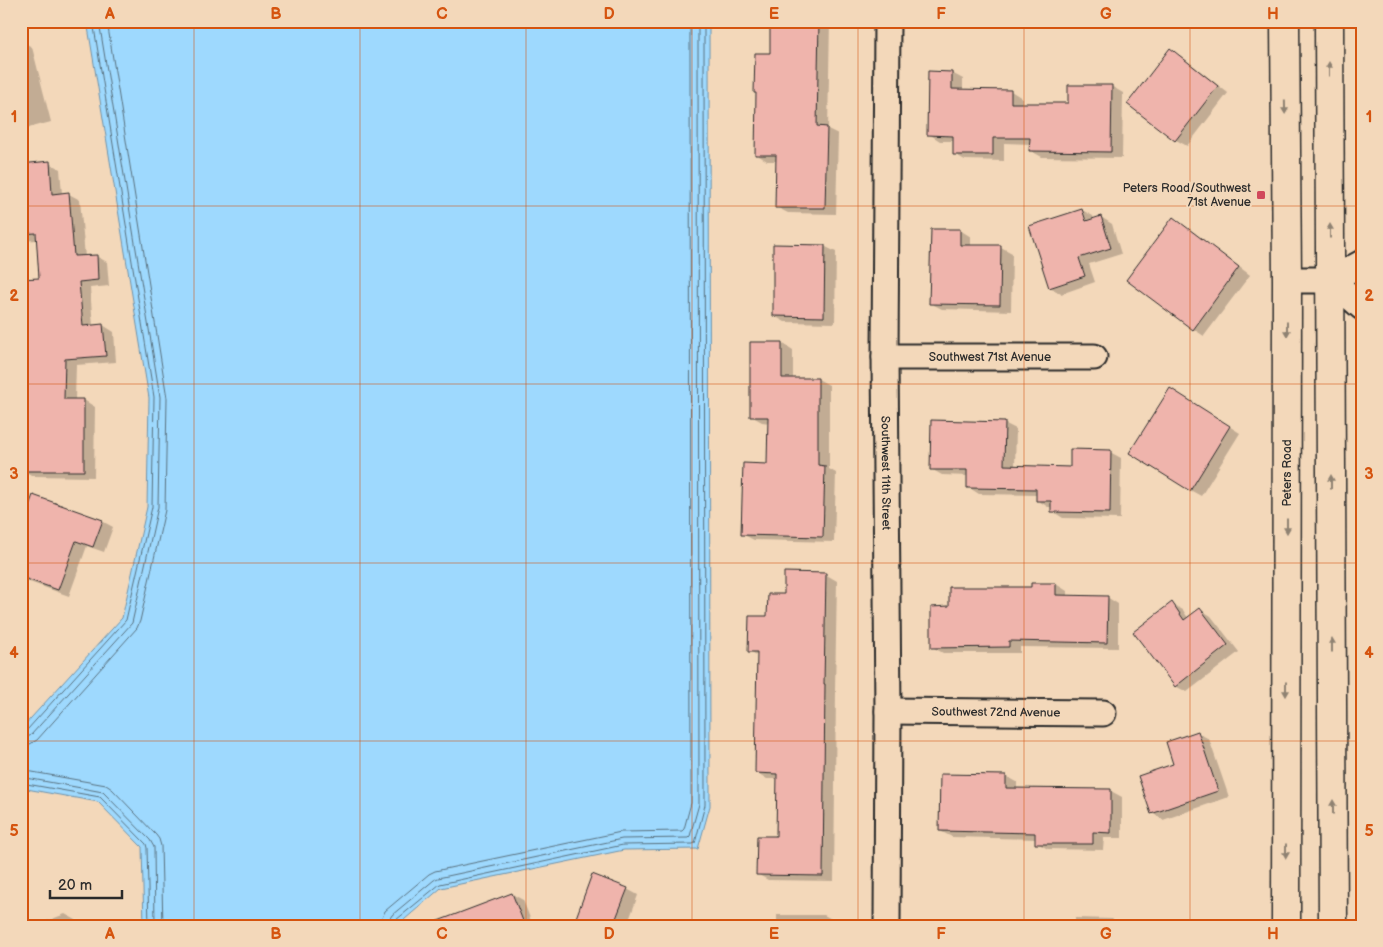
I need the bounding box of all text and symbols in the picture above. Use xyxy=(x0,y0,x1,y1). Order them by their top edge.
text: A xyxy=(104,5,115,24)
text: B xyxy=(270,5,282,24)
text: C xyxy=(436,5,448,24)
text: D xyxy=(603,5,615,24)
text: E xyxy=(769,5,779,24)
text: F xyxy=(936,5,946,24)
text: G xyxy=(1100,5,1112,24)
text: H xyxy=(1267,5,1279,24)
one-way arrow xyxy=(1325,61,1333,77)
one-way arrow xyxy=(1281,99,1289,115)
text: 1 xyxy=(11,108,17,127)
text: 1 xyxy=(1366,108,1372,127)
place label: Peters Road/Southwest 71st Avenue xyxy=(1123,181,1251,210)
marker: Peters Road/Southwest 71st Avenue xyxy=(1255,189,1267,201)
one-way arrow xyxy=(1326,223,1334,239)
text: 2 xyxy=(9,287,19,306)
text: 2 xyxy=(1364,287,1374,306)
one-way arrow xyxy=(1283,321,1291,337)
street label: Southwest 71st Avenue xyxy=(929,350,1051,365)
street label: Southwest 11th Street xyxy=(877,416,893,531)
street label: Peters Road xyxy=(1280,439,1295,507)
text: 3 xyxy=(9,465,19,484)
text: 3 xyxy=(1364,465,1374,484)
one-way arrow xyxy=(1327,474,1335,490)
one-way arrow xyxy=(1283,518,1291,534)
one-way arrow xyxy=(1328,636,1336,652)
text: 4 xyxy=(9,644,19,663)
text: 4 xyxy=(1364,644,1374,663)
one-way arrow xyxy=(1282,681,1290,697)
street label: Southwest 72nd Avenue xyxy=(932,704,1060,721)
one-way arrow xyxy=(1329,799,1337,815)
text: 5 xyxy=(9,822,19,841)
text: 5 xyxy=(1364,822,1374,841)
one-way arrow xyxy=(1282,843,1290,859)
scale bar xyxy=(50,867,122,899)
text: 20 m xyxy=(58,876,92,895)
text: A xyxy=(104,925,115,944)
text: B xyxy=(270,925,282,944)
text: C xyxy=(436,925,448,944)
text: D xyxy=(603,925,615,944)
text: E xyxy=(769,925,779,944)
text: F xyxy=(936,925,946,944)
text: G xyxy=(1100,925,1112,944)
text: H xyxy=(1267,925,1279,944)

